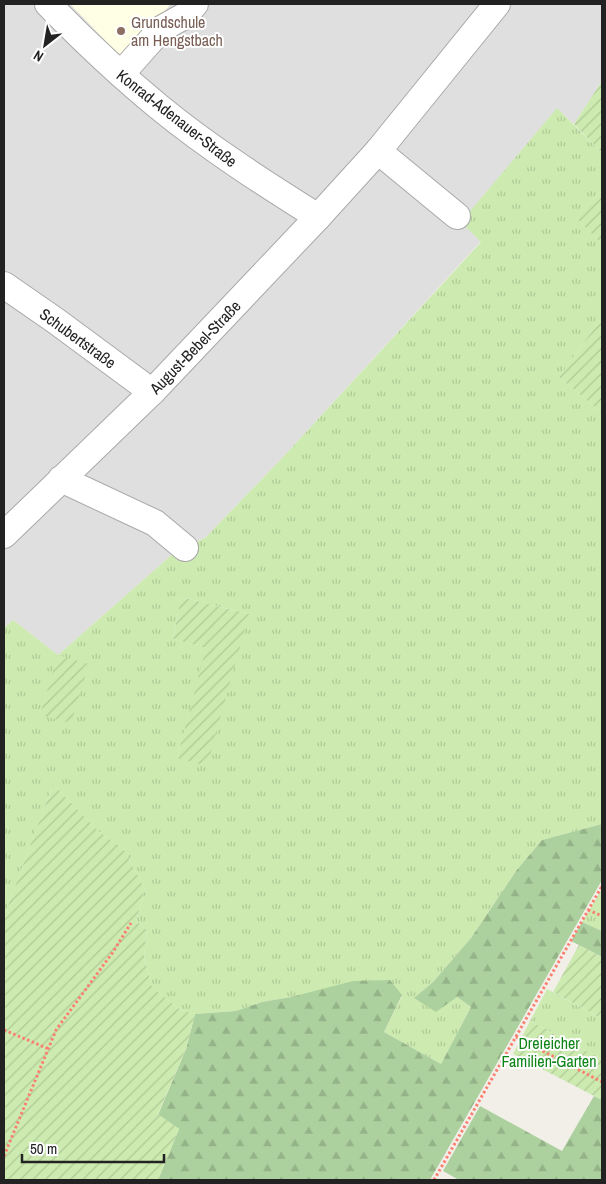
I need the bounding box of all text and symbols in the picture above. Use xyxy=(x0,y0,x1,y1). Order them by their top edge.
place label: Grundschule am Hengstbach xyxy=(131,11,223,51)
north arrow xyxy=(20,20,70,70)
marker: Grundschule am Hengstbach xyxy=(115,25,127,37)
text: N xyxy=(30,46,46,66)
street label: Konrad-Adenauer-Straße xyxy=(112,64,242,172)
street label: August-Bebel-Straße xyxy=(144,295,245,399)
street label: Schubertstraße xyxy=(35,303,121,373)
park label: Dreieicher Familien-Garten xyxy=(502,1032,596,1072)
scale bar xyxy=(22,1132,165,1164)
text: 50 m xyxy=(30,1138,57,1159)

